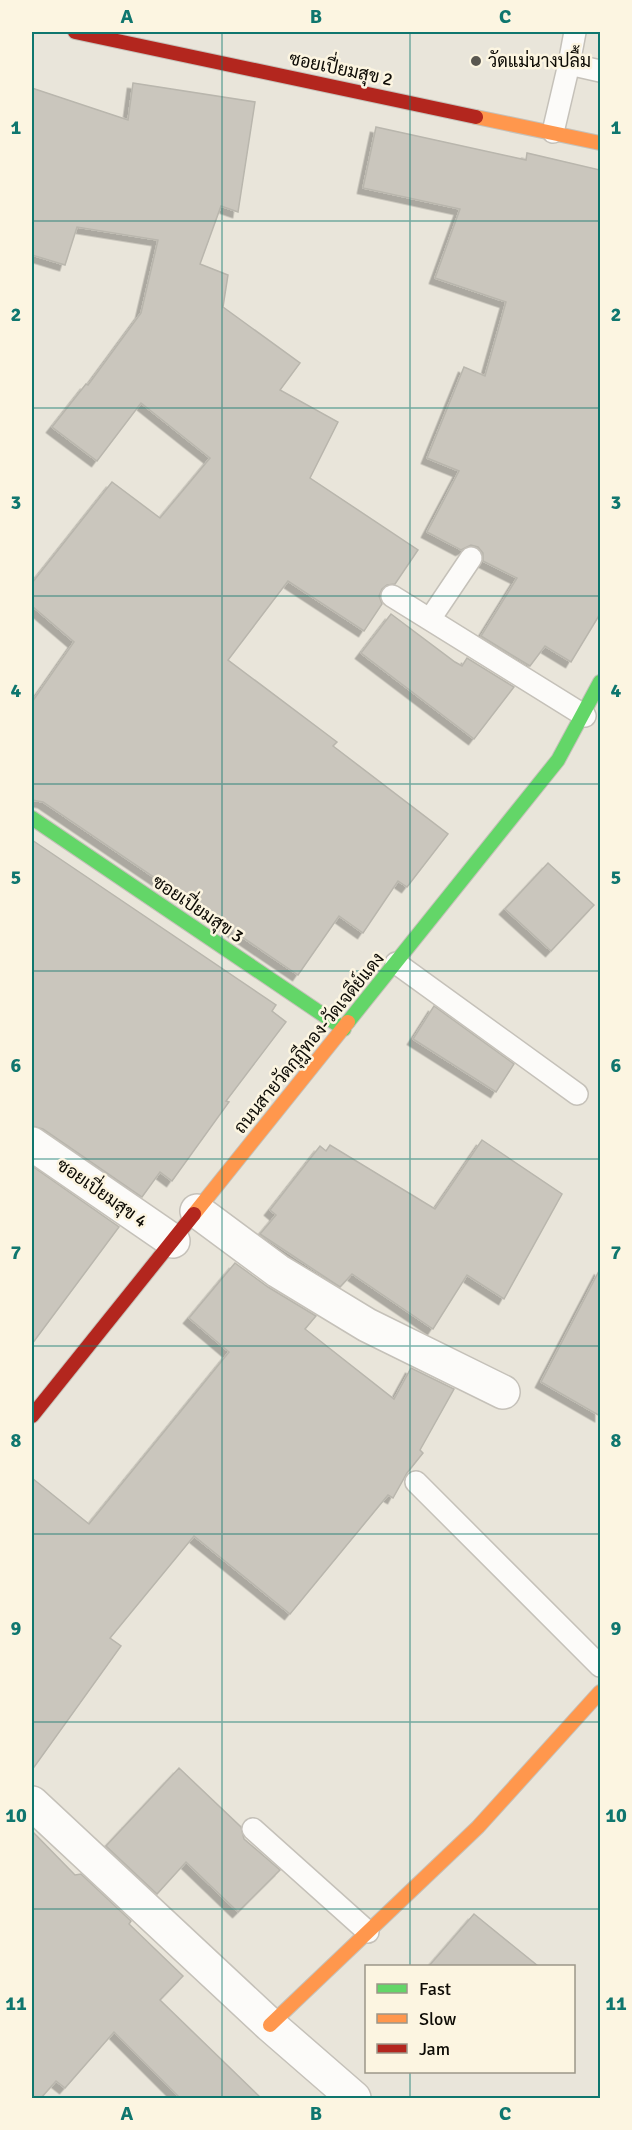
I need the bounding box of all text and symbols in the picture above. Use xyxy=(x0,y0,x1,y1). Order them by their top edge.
text: A xyxy=(121,4,134,29)
text: B xyxy=(310,4,322,29)
text: C xyxy=(499,4,511,29)
street label: ซอยเปี่ยมสุข 2 xyxy=(287,42,396,92)
place label: วัดแม่นางปลื้ม xyxy=(488,45,591,72)
marker: วัดแม่นางปลื้ม xyxy=(469,54,483,68)
text: 1 xyxy=(11,115,22,140)
text: 1 xyxy=(611,115,622,140)
text: 2 xyxy=(11,302,21,327)
text: 2 xyxy=(611,302,621,327)
text: 3 xyxy=(11,490,21,515)
text: 3 xyxy=(611,490,621,515)
text: 4 xyxy=(11,678,22,703)
text: 4 xyxy=(611,678,622,703)
text: 5 xyxy=(11,865,21,890)
text: 5 xyxy=(611,865,621,890)
street label: ซอยเปี่ยมสุข 3 xyxy=(148,866,251,948)
street label: ถนนสายวัดกุฎีทอง-วัดเจดีย์แดง xyxy=(228,947,390,1139)
text: 6 xyxy=(11,1053,22,1078)
text: 6 xyxy=(611,1053,622,1078)
street label: ซอยเปี่ยมสุข 4 xyxy=(52,1150,155,1233)
text: 7 xyxy=(11,1240,22,1265)
text: 7 xyxy=(611,1240,622,1265)
text: 8 xyxy=(11,1428,22,1453)
text: 8 xyxy=(611,1428,622,1453)
text: 9 xyxy=(11,1616,22,1641)
text: 9 xyxy=(611,1616,622,1641)
text: 10 xyxy=(5,1803,27,1828)
text: 10 xyxy=(605,1803,627,1828)
legend xyxy=(365,1965,575,2073)
text: Fast xyxy=(419,1978,451,2000)
text: 11 xyxy=(5,1991,27,2016)
text: 11 xyxy=(605,1991,627,2016)
text: Slow xyxy=(419,2008,456,2030)
text: Jam xyxy=(419,2038,450,2060)
text: A xyxy=(121,2101,134,2126)
text: B xyxy=(310,2101,322,2126)
text: C xyxy=(499,2101,511,2126)

